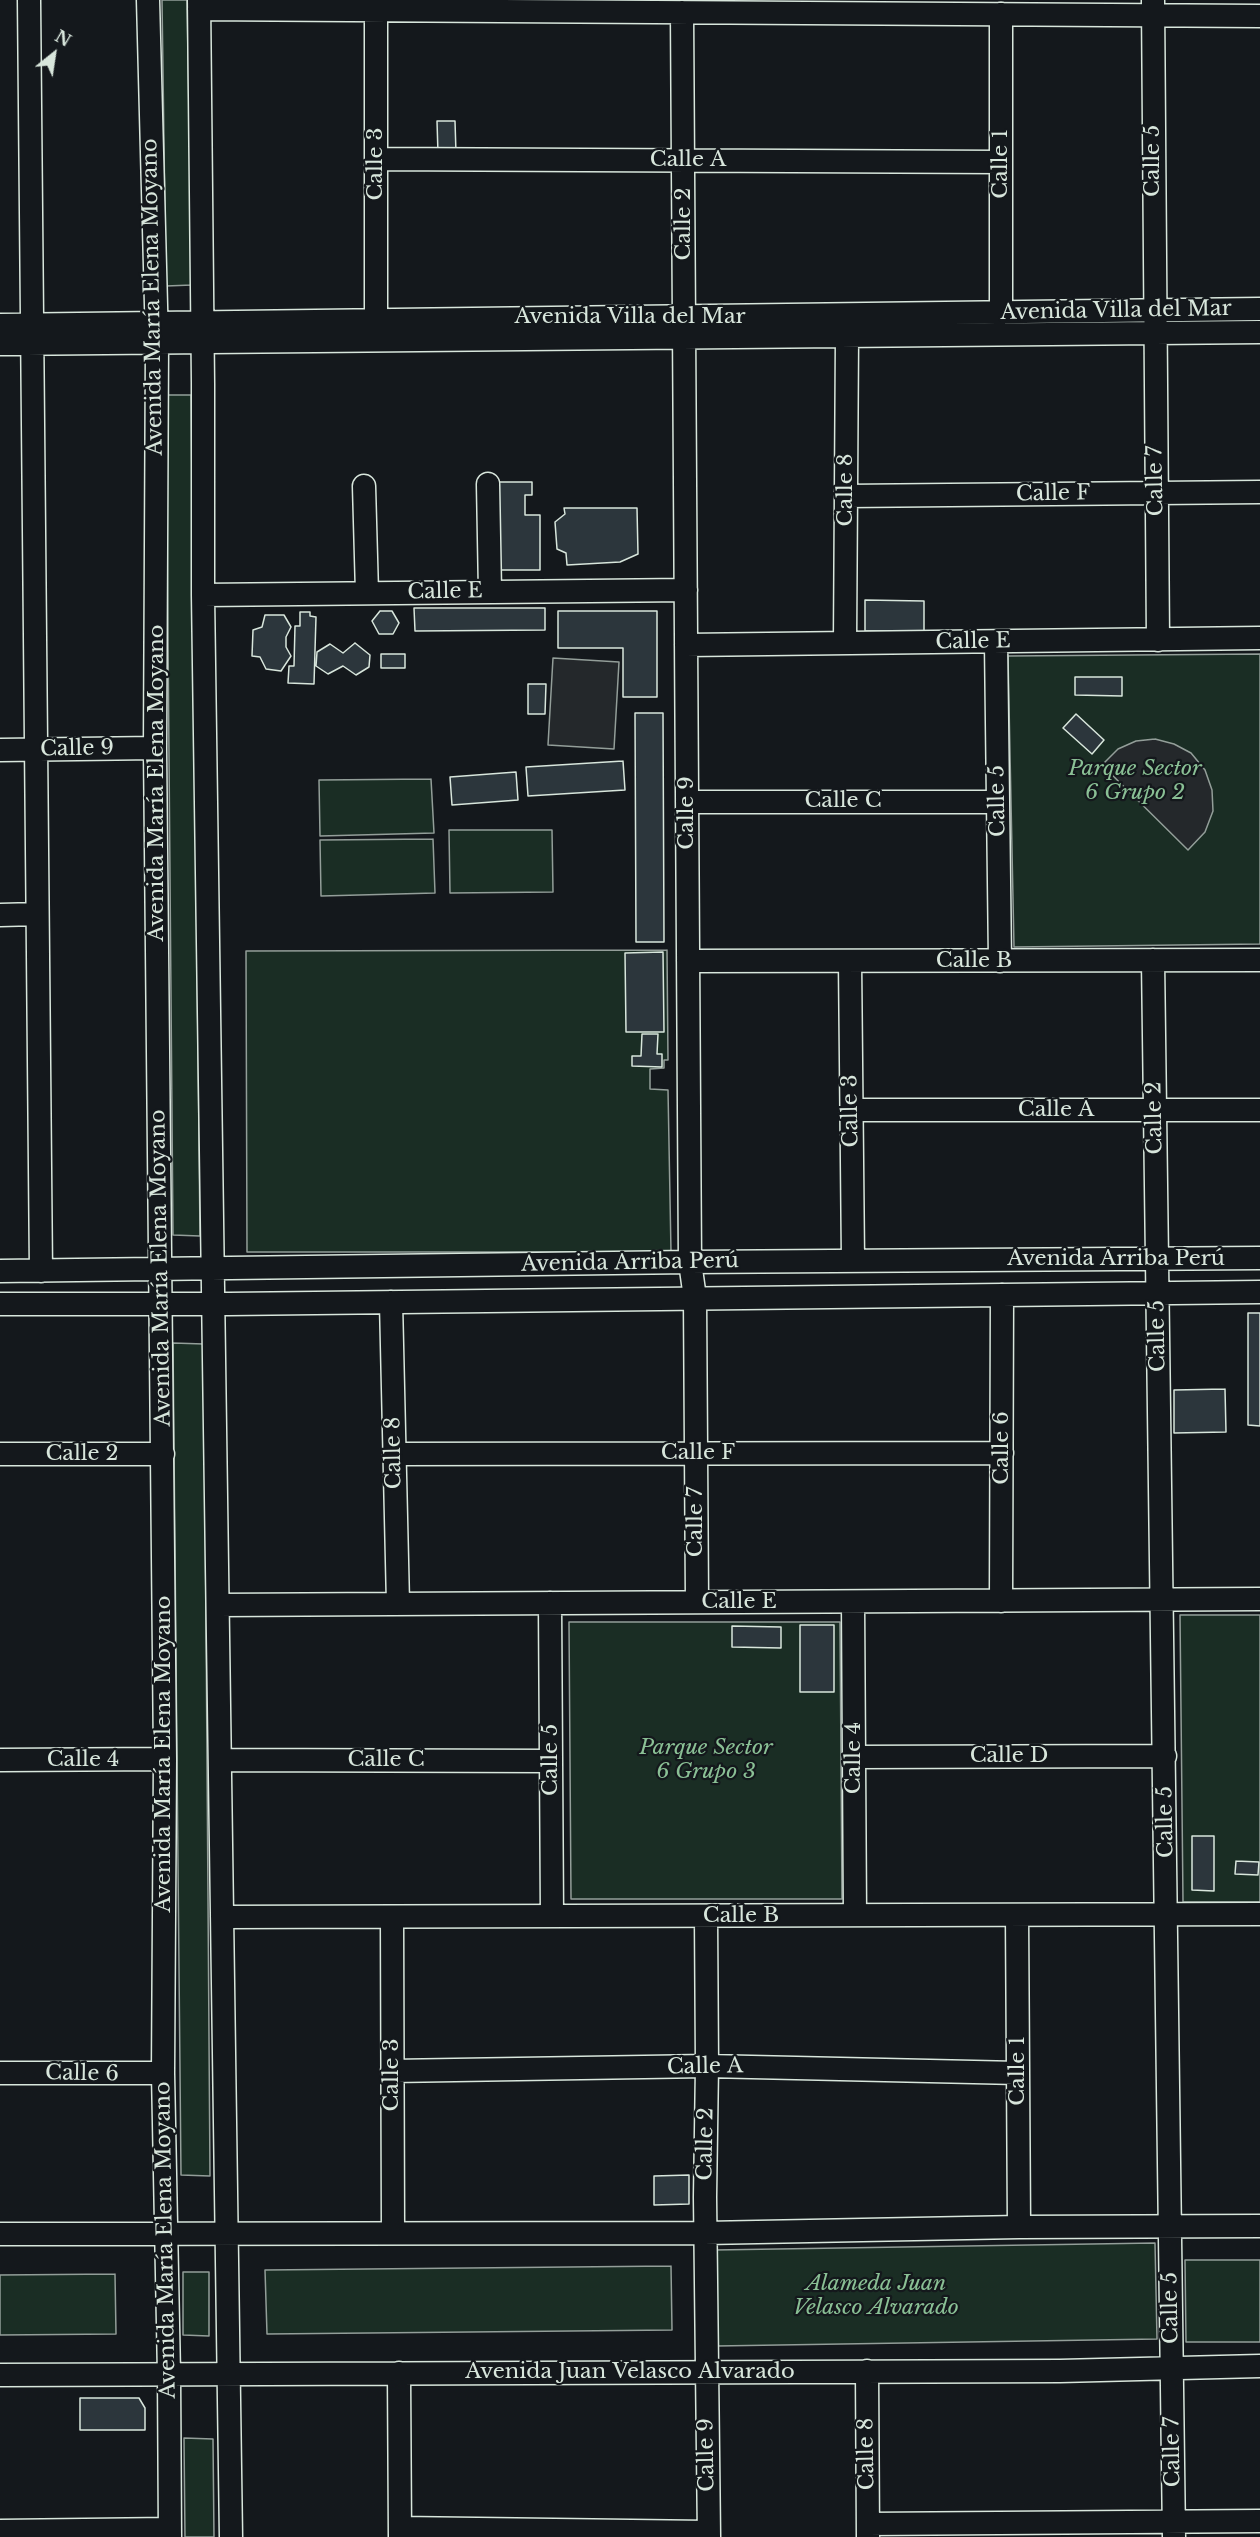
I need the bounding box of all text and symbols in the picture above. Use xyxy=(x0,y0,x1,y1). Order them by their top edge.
north arrow xyxy=(24,24,84,84)
text: N xyxy=(51,26,75,51)
street label: Calle 5 xyxy=(1140,125,1166,197)
street label: Calle 3 xyxy=(363,127,389,201)
street label: Calle 1 xyxy=(988,129,1014,199)
street label: Avenida María Elena Moyano xyxy=(138,138,168,456)
street label: Calle A xyxy=(650,147,726,173)
street label: Calle 2 xyxy=(671,187,697,261)
street label: Avenida Villa del Mar xyxy=(1000,296,1232,326)
street label: Avenida Villa del Mar xyxy=(514,304,746,330)
street label: Calle 7 xyxy=(1143,445,1169,517)
street label: Calle 8 xyxy=(833,454,859,526)
street label: Calle F xyxy=(1016,481,1090,507)
street label: Calle E xyxy=(407,579,483,605)
street label: Avenida María Elena Moyano xyxy=(144,624,170,942)
street label: Calle E xyxy=(935,629,1011,655)
street label: Calle 9 xyxy=(40,736,114,762)
park label: Parque Sector 6 Grupo 2 xyxy=(1068,756,1202,806)
street label: Calle 5 xyxy=(985,765,1011,837)
street label: Calle 9 xyxy=(674,776,700,850)
street label: Calle C xyxy=(804,788,882,814)
street label: Calle B xyxy=(936,948,1012,974)
street label: Calle 3 xyxy=(838,1074,864,1148)
street label: Calle 2 xyxy=(1142,1081,1168,1155)
street label: Calle A xyxy=(1018,1097,1094,1123)
street label: Avenida María Elena Moyano xyxy=(146,1109,176,1427)
street label: Avenida Arriba Perú xyxy=(1007,1246,1225,1272)
street label: Avenida Arriba Perú xyxy=(521,1249,739,1277)
street label: Calle 5 xyxy=(1145,1300,1171,1372)
street label: Calle 6 xyxy=(989,1411,1015,1485)
street label: Calle 8 xyxy=(381,1416,407,1490)
street label: Calle F xyxy=(661,1440,735,1466)
street label: Calle 2 xyxy=(45,1441,119,1467)
street label: Calle 7 xyxy=(683,1487,709,1557)
street label: Calle E xyxy=(701,1589,777,1615)
street label: Avenida María Elena Moyano xyxy=(151,1595,177,1913)
street label: Calle 4 xyxy=(841,1722,867,1794)
street label: Calle 5 xyxy=(538,1724,564,1796)
park label: Parque Sector 6 Grupo 3 xyxy=(639,1735,773,1785)
street label: Calle D xyxy=(970,1743,1048,1769)
street label: Calle 4 xyxy=(47,1747,119,1773)
street label: Calle C xyxy=(347,1747,425,1773)
street label: Calle 5 xyxy=(1153,1786,1179,1858)
street label: Calle B xyxy=(703,1903,779,1929)
street label: Calle 1 xyxy=(1005,2036,1031,2106)
street label: Calle 3 xyxy=(379,2038,405,2112)
street label: Calle A xyxy=(667,2054,743,2080)
street label: Calle 6 xyxy=(45,2061,119,2087)
street label: Avenida María Elena Moyano xyxy=(151,2081,181,2399)
street label: Calle 2 xyxy=(693,2107,719,2181)
park label: Alameda Juan Velasco Alvarado xyxy=(793,2271,959,2321)
street label: Calle 5 xyxy=(1158,2272,1184,2344)
street label: Avenida Juan Velasco Alvarado xyxy=(465,2359,795,2385)
street label: Calle 7 xyxy=(1160,2416,1186,2488)
street label: Calle 8 xyxy=(854,2417,880,2491)
street label: Calle 9 xyxy=(694,2418,720,2492)

